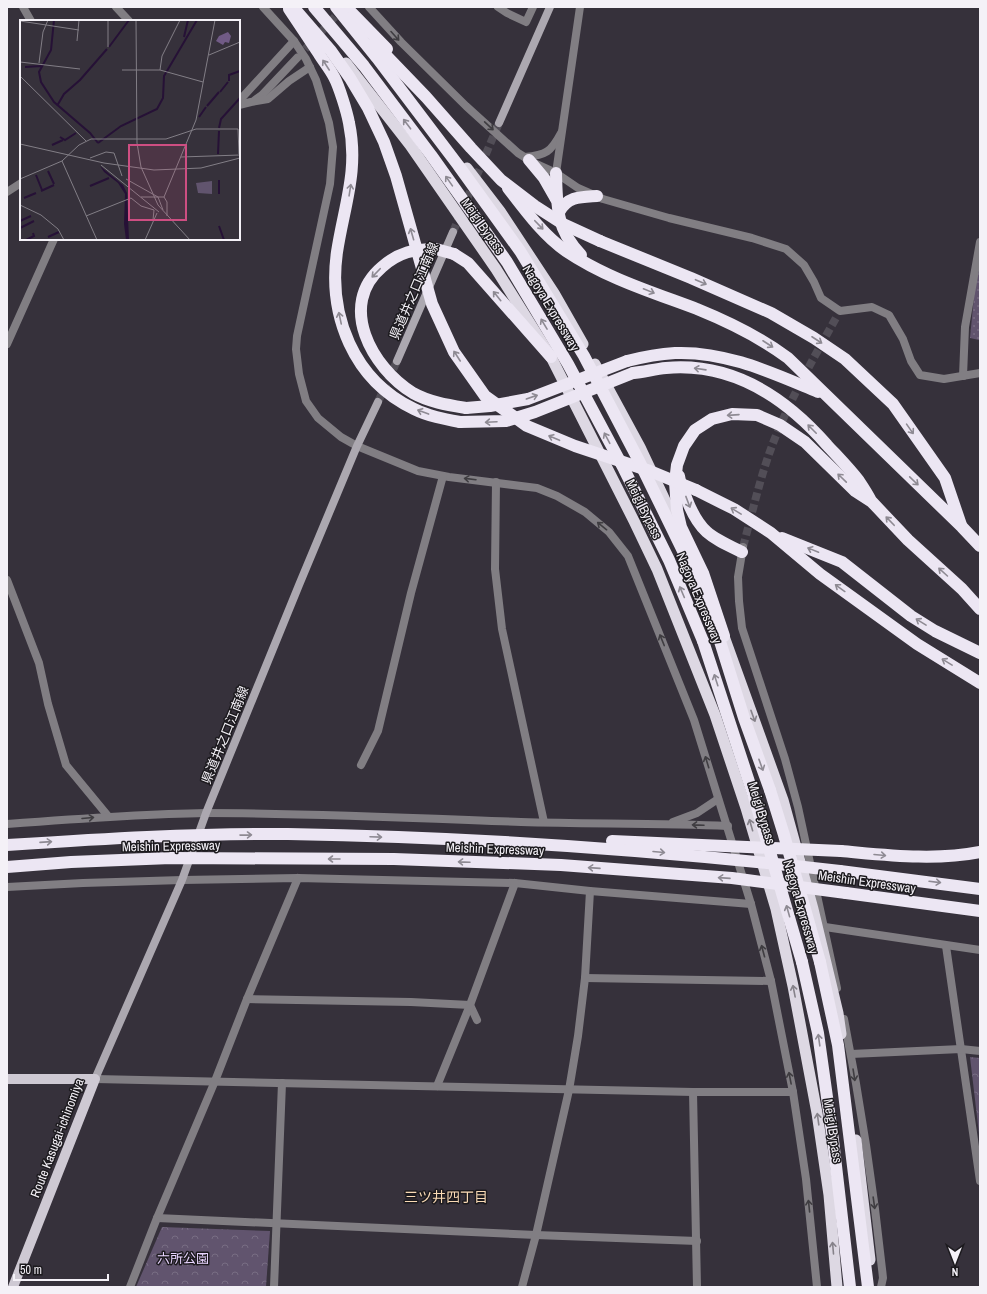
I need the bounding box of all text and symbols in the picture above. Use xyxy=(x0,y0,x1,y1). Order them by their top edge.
inset map xyxy=(20,20,240,240)
one-way arrow xyxy=(391,31,400,41)
one-way arrow xyxy=(322,60,330,71)
one-way arrow xyxy=(403,118,412,129)
one-way arrow xyxy=(484,122,494,131)
one-way arrow xyxy=(445,176,453,187)
one-way arrow xyxy=(346,184,354,197)
street label: Meigi Bypass xyxy=(458,195,508,257)
one-way arrow xyxy=(534,220,544,230)
one-way arrow xyxy=(408,228,415,241)
street label: 県道井之口江南線 xyxy=(386,240,442,342)
street label: Nagoya Expressway xyxy=(519,262,584,355)
one-way arrow xyxy=(371,268,381,278)
one-way arrow xyxy=(694,279,706,286)
one-way arrow xyxy=(642,288,654,296)
one-way arrow xyxy=(493,291,501,302)
one-way arrow xyxy=(336,312,344,325)
one-way arrow xyxy=(540,319,548,330)
one-way arrow xyxy=(811,336,822,344)
one-way arrow xyxy=(762,339,773,348)
one-way arrow xyxy=(453,350,461,361)
one-way arrow xyxy=(694,365,707,373)
one-way arrow xyxy=(525,393,537,401)
one-way arrow xyxy=(417,408,429,416)
one-way arrow xyxy=(727,411,740,418)
one-way arrow xyxy=(485,418,498,425)
one-way arrow xyxy=(906,423,914,434)
one-way arrow xyxy=(807,424,817,434)
one-way arrow xyxy=(603,432,610,444)
one-way arrow xyxy=(549,433,561,441)
one-way arrow xyxy=(837,473,847,482)
one-way arrow xyxy=(464,476,477,483)
street label: Meigi Bypass xyxy=(622,476,666,542)
one-way arrow xyxy=(909,476,919,486)
one-way arrow xyxy=(685,496,693,508)
one-way arrow xyxy=(730,506,742,514)
one-way arrow xyxy=(885,516,894,526)
one-way arrow xyxy=(597,522,608,531)
one-way arrow xyxy=(808,546,820,554)
street label: Nagoya Expressway xyxy=(672,550,726,647)
one-way arrow xyxy=(938,567,948,576)
one-way arrow xyxy=(834,584,845,593)
one-way arrow xyxy=(678,587,686,599)
one-way arrow xyxy=(915,617,927,625)
one-way arrow xyxy=(658,634,666,646)
one-way arrow xyxy=(941,658,953,666)
one-way arrow xyxy=(712,673,719,686)
street label: 県道井之口江南線 xyxy=(198,684,252,786)
one-way arrow xyxy=(750,710,757,723)
one-way arrow xyxy=(703,756,710,769)
one-way arrow xyxy=(758,759,765,772)
street label: Meigi Bypass xyxy=(744,780,780,846)
one-way arrow xyxy=(81,814,94,821)
one-way arrow xyxy=(747,819,754,832)
one-way arrow xyxy=(692,821,705,829)
one-way arrow xyxy=(239,831,252,839)
one-way arrow xyxy=(369,833,382,841)
street label: Meishin Expressway xyxy=(122,837,221,855)
one-way arrow xyxy=(39,839,52,846)
street label: Meishin Expressway xyxy=(446,839,545,859)
one-way arrow xyxy=(652,849,665,856)
one-way arrow xyxy=(873,851,886,858)
one-way arrow xyxy=(328,855,341,863)
one-way arrow xyxy=(458,858,471,866)
street label: Nagoya Expressway xyxy=(779,858,823,957)
one-way arrow xyxy=(588,864,601,871)
street label: Meishin Expressway xyxy=(817,867,918,897)
one-way arrow xyxy=(718,874,731,881)
one-way arrow xyxy=(928,879,941,886)
one-way arrow xyxy=(784,904,791,917)
one-way arrow xyxy=(759,944,766,957)
one-way arrow xyxy=(790,985,798,998)
one-way arrow xyxy=(815,1034,823,1047)
one-way arrow xyxy=(851,1068,859,1081)
one-way arrow xyxy=(786,1072,794,1085)
street label: Route Kasugai-ichinomiya xyxy=(26,1076,88,1200)
street label: Meigi Bypass xyxy=(820,1098,846,1164)
one-way arrow xyxy=(814,1113,822,1126)
district label: 三ツ井四丁目 xyxy=(404,1188,488,1206)
one-way arrow xyxy=(870,1196,878,1209)
one-way arrow xyxy=(805,1200,812,1213)
one-way arrow xyxy=(830,1242,837,1255)
north arrow xyxy=(935,1242,975,1282)
park label: 六所公園 xyxy=(157,1250,209,1267)
scale bar xyxy=(14,1256,108,1282)
text: 50 m xyxy=(20,1262,42,1278)
text: N xyxy=(952,1265,958,1279)

